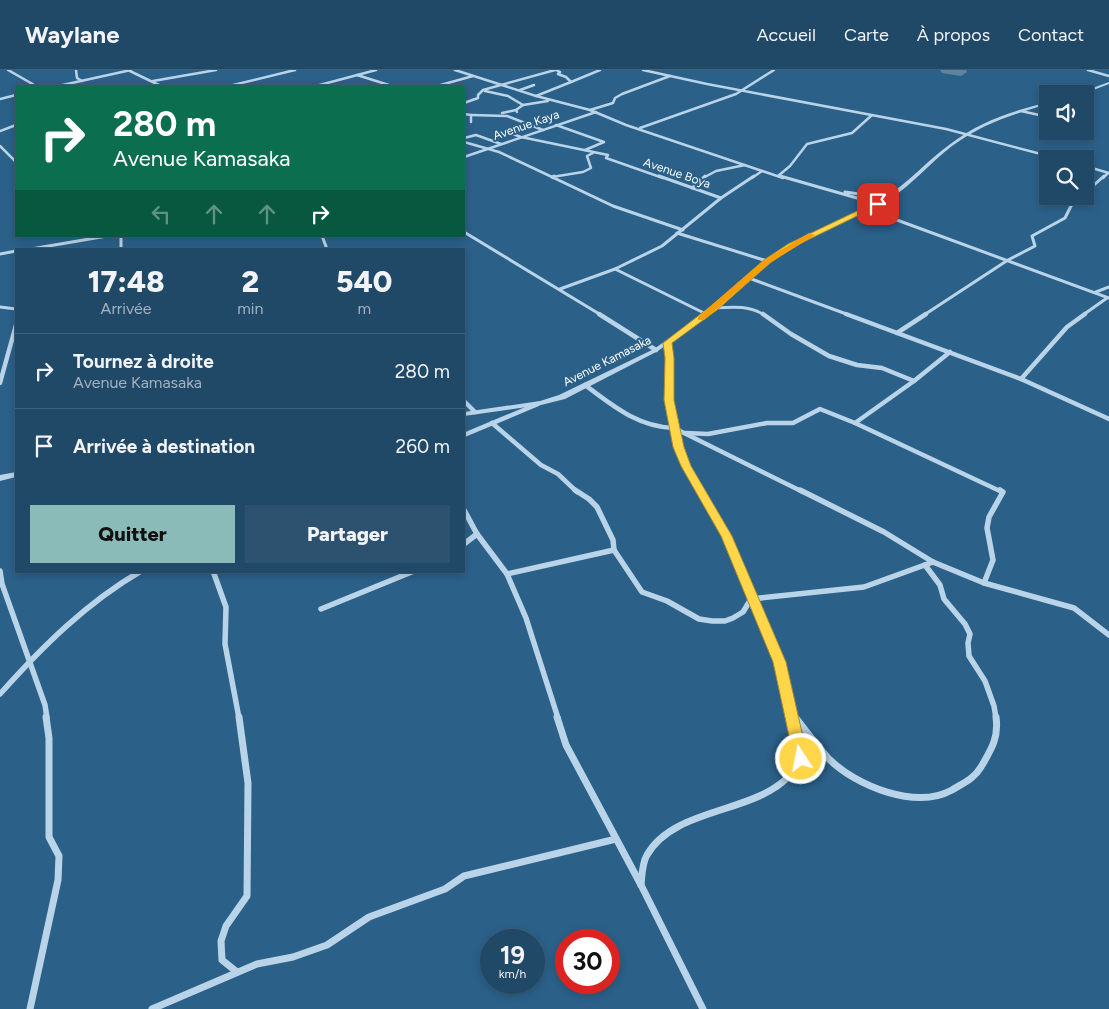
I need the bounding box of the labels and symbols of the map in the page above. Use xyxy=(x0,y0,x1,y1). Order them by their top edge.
street label: Avenue Kaya xyxy=(491,107,561,143)
street label: Avenue Boya xyxy=(642,155,712,191)
pin xyxy=(857,183,899,225)
street label: Avenue Kamasaka xyxy=(561,333,653,389)
position arrow xyxy=(774,732,826,784)
speed limit sign: 30 xyxy=(555,929,620,994)

